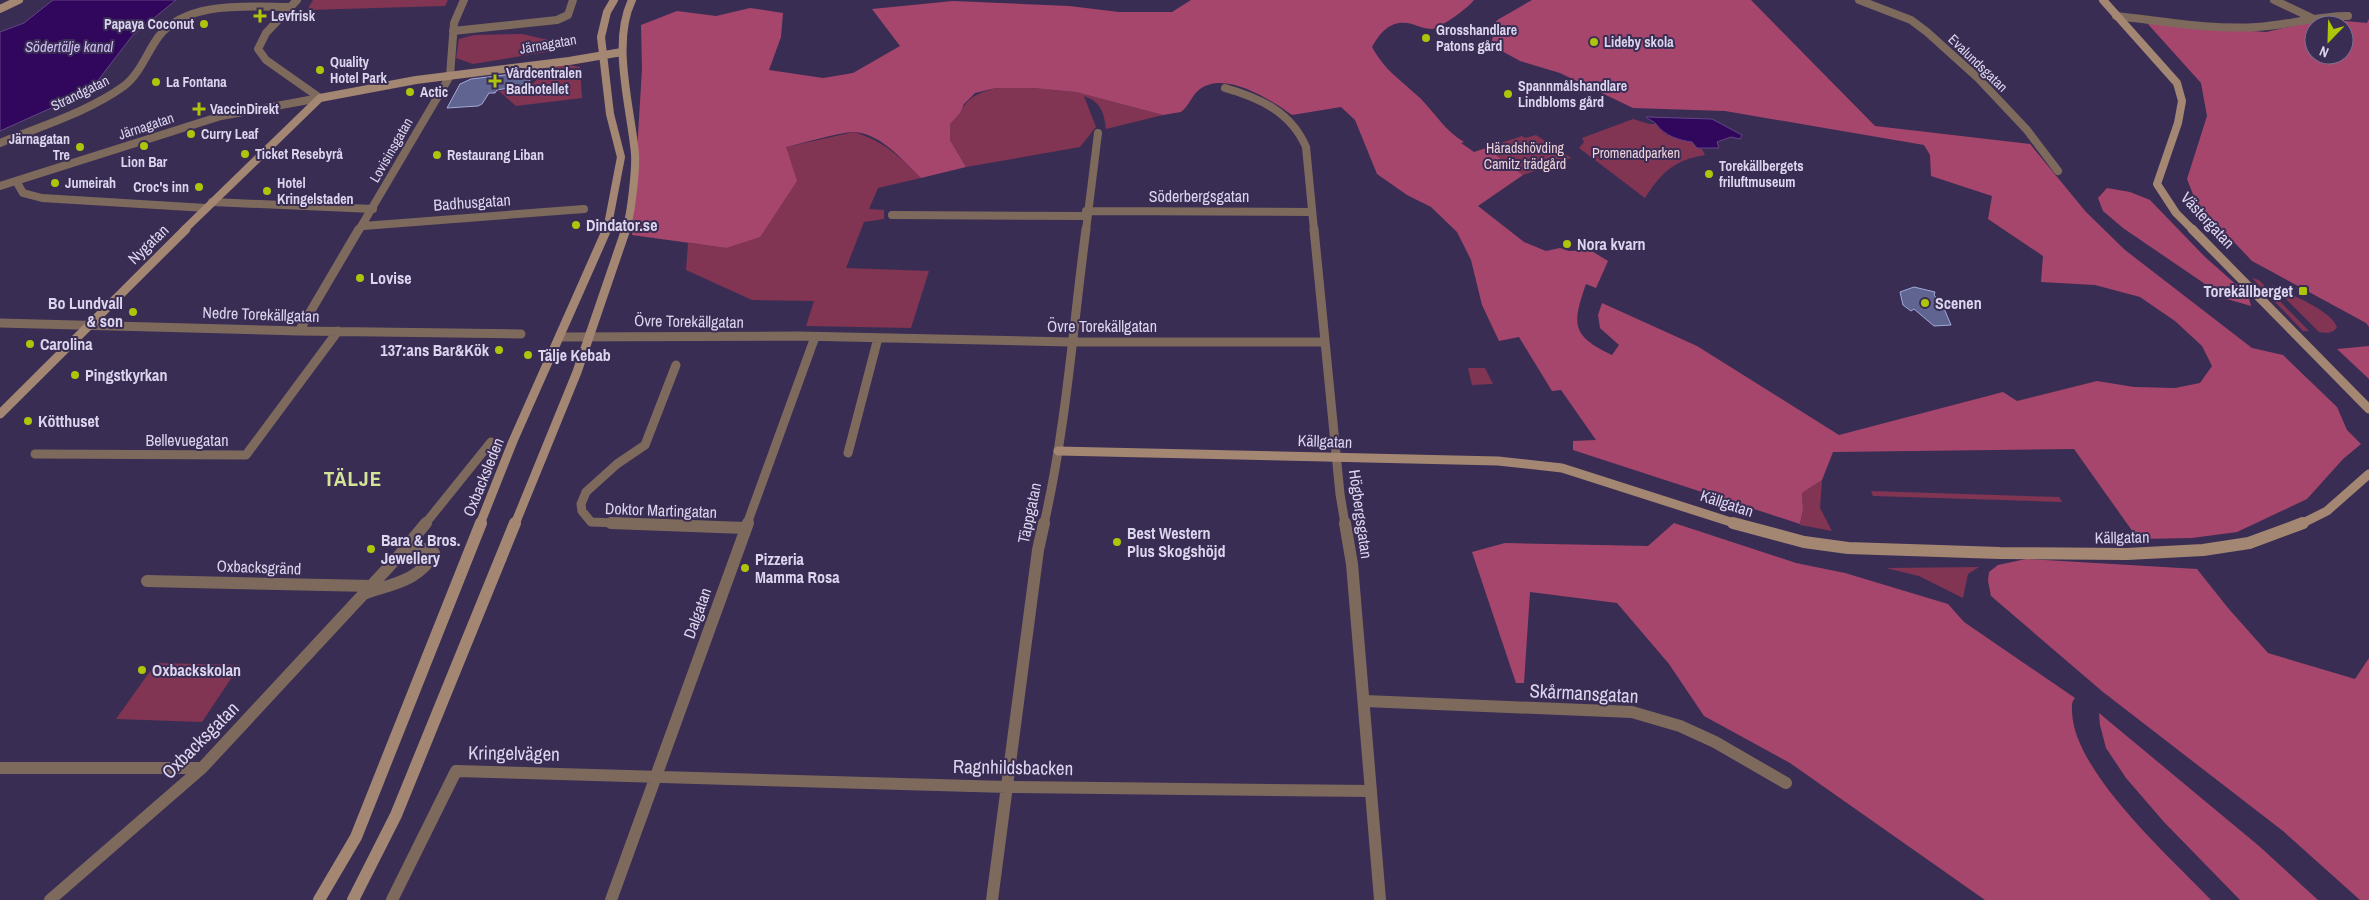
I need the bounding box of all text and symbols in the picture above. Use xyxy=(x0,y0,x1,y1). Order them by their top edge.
place label: Levfrisk xyxy=(271,7,316,25)
marker: Levfrisk xyxy=(253,9,267,23)
place label: Papaya Coconut xyxy=(104,15,194,33)
north arrow xyxy=(2304,15,2354,65)
marker: Papaya Coconut xyxy=(198,18,210,30)
place label: Grosshandlare Patons gård xyxy=(1436,21,1517,55)
street label: Järnagatan xyxy=(518,30,578,58)
street label: Evalundsgatan xyxy=(1944,30,2012,96)
marker: Grosshandlare Patons gård xyxy=(1420,32,1432,44)
place label: Lideby skola xyxy=(1604,33,1674,51)
water label: Södertälje kanal xyxy=(25,36,113,57)
marker: Lideby skola xyxy=(1588,36,1600,48)
text: N xyxy=(2317,42,2331,62)
place label: Quality Hotel Park xyxy=(330,53,387,87)
marker: Quality Hotel Park xyxy=(314,64,326,76)
place label: Vårdcentralen Badhotellet xyxy=(506,64,582,98)
street label: Strandgatan xyxy=(48,71,112,115)
place label: La Fontana xyxy=(166,73,227,91)
marker: Vårdcentralen Badhotellet xyxy=(488,74,502,88)
marker: La Fontana xyxy=(150,76,162,88)
place label: Spannmålshandlare Lindbloms gård xyxy=(1518,77,1627,111)
place label: Actic xyxy=(420,83,448,101)
marker: Actic xyxy=(404,86,416,98)
marker: Spannmålshandlare Lindbloms gård xyxy=(1502,88,1514,100)
place label: VaccinDirekt xyxy=(210,100,279,118)
marker: VaccinDirekt xyxy=(192,102,206,116)
street label: Järnagatan xyxy=(116,109,176,143)
street label: Lovisinsgatan xyxy=(365,115,417,185)
place label: Curry Leaf xyxy=(201,125,259,143)
marker: Curry Leaf xyxy=(185,128,197,140)
place label: Järnagatan Tre xyxy=(9,130,70,164)
park label: Häradshövding Camitz trädgård xyxy=(1484,139,1566,173)
marker: Lion Bar xyxy=(138,140,150,152)
marker: Järnagatan Tre xyxy=(74,141,86,153)
park label: Promenadparken xyxy=(1592,144,1680,162)
place label: Ticket Resebyrå xyxy=(255,145,343,163)
place label: Restaurang Liban xyxy=(447,146,544,164)
marker: Ticket Resebyrå xyxy=(239,148,251,160)
marker: Restaurang Liban xyxy=(431,149,443,161)
place label: Lion Bar xyxy=(121,153,168,171)
place label: Torekällbergets friluftmuseum xyxy=(1719,157,1804,191)
marker: Torekällbergets friluftmuseum xyxy=(1703,168,1715,180)
place label: Jumeirah xyxy=(65,174,116,192)
place label: Hotel Kringelstaden xyxy=(277,174,354,208)
marker: Jumeirah xyxy=(49,177,61,189)
place label: Croc's inn xyxy=(133,178,189,196)
marker: Croc's inn xyxy=(193,181,205,193)
marker: Hotel Kringelstaden xyxy=(261,185,273,197)
street label: Söderbergsgatan xyxy=(1149,185,1249,207)
street label: Västergatan xyxy=(2176,187,2240,253)
street label: Badhusgatan xyxy=(433,188,511,216)
place label: Dindator.se xyxy=(586,214,657,236)
street label: Nygatan xyxy=(123,219,173,269)
marker: Dindator.se xyxy=(570,219,582,231)
place label: Nora kvarn xyxy=(1577,233,1646,255)
marker: Nora kvarn xyxy=(1561,238,1573,250)
place label: Lovise xyxy=(370,267,412,289)
marker: Lovise xyxy=(354,272,366,284)
place label: Torekällberget xyxy=(2204,280,2294,302)
marker: Torekällberget xyxy=(2297,285,2309,297)
place label: Bo Lundvall & son xyxy=(48,292,123,332)
place label: Scenen xyxy=(1935,292,1982,314)
marker: Scenen xyxy=(1919,297,1931,309)
street label: Nedre Torekällgatan xyxy=(202,301,320,327)
marker: Bo Lundvall & son xyxy=(127,306,139,318)
street label: Övre Torekällgatan xyxy=(634,309,744,333)
street label: Övre Torekällgatan xyxy=(1047,315,1157,337)
place label: Carolina xyxy=(40,333,93,355)
marker: Carolina xyxy=(24,338,36,350)
place label: 137:ans Bar&Kök xyxy=(380,339,490,361)
marker: 137:ans Bar&Kök xyxy=(493,344,505,356)
place label: Tälje Kebab xyxy=(538,344,611,366)
marker: Tälje Kebab xyxy=(522,349,534,361)
place label: Pingstkyrkan xyxy=(85,364,167,386)
marker: Pingstkyrkan xyxy=(69,369,81,381)
place label: Kötthuset xyxy=(38,410,100,432)
marker: Kötthuset xyxy=(22,415,34,427)
street label: Bellevuegatan xyxy=(145,429,229,451)
street label: Källgatan xyxy=(1297,429,1353,453)
street label: Oxbacksleden xyxy=(457,434,509,520)
district label: TÄLJE xyxy=(324,464,382,493)
street label: Högbergsgatan xyxy=(1344,468,1378,560)
street label: Täppgatan xyxy=(1012,481,1046,545)
street label: Källgatan xyxy=(1698,484,1756,522)
street label: Doktor Martingatan xyxy=(604,497,718,523)
place label: Best Western Plus Skogshöjd xyxy=(1127,522,1225,562)
street label: Källgatan xyxy=(2094,526,2150,548)
place label: Bara & Bros. Jewellery xyxy=(381,529,460,569)
marker: Best Western Plus Skogshöjd xyxy=(1111,536,1123,548)
marker: Bara & Bros. Jewellery xyxy=(365,543,377,555)
place label: Pizzeria Mamma Rosa xyxy=(755,548,840,588)
street label: Oxbacksgränd xyxy=(216,555,302,579)
marker: Pizzeria Mamma Rosa xyxy=(739,562,751,574)
street label: Dalgatan xyxy=(678,585,716,641)
place label: Oxbackskolan xyxy=(152,659,241,681)
marker: Oxbackskolan xyxy=(136,664,148,676)
street label: Skårmansgatan xyxy=(1529,677,1639,709)
street label: Oxbacksgatan xyxy=(156,696,244,784)
street label: Kringelvägen xyxy=(468,739,560,767)
street label: Ragnhildsbacken xyxy=(953,753,1073,781)

